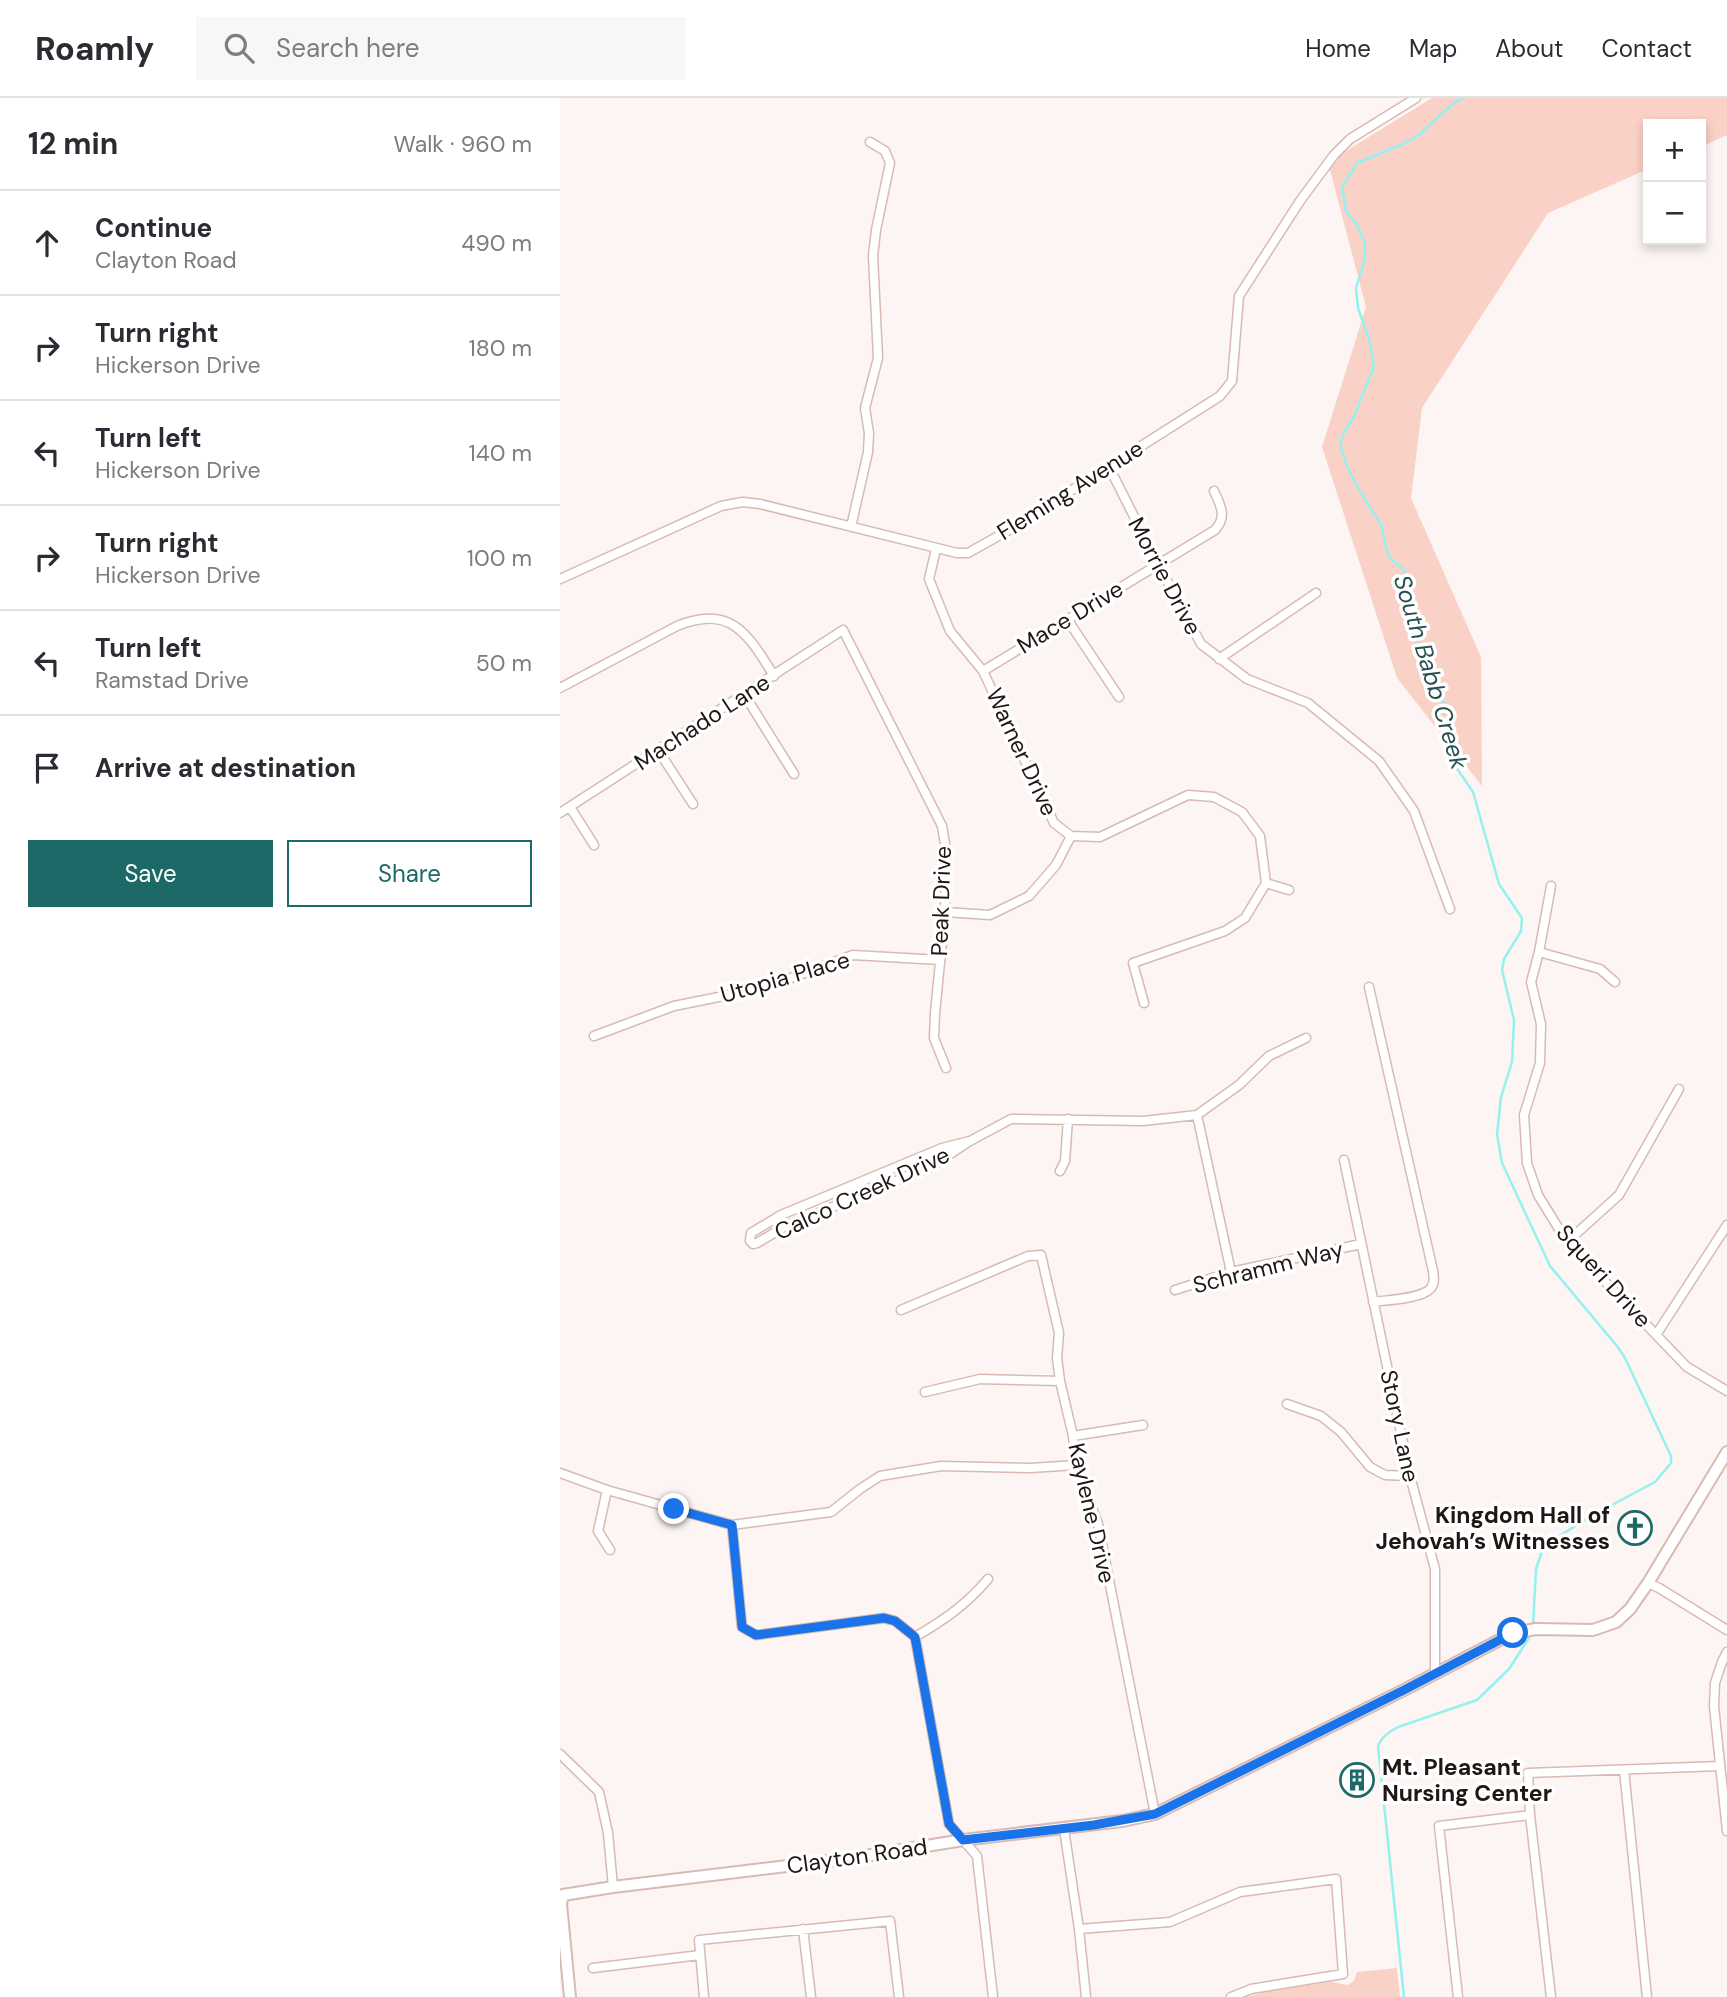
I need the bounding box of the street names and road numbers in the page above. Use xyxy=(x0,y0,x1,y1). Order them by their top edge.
street label: Fleming Avenue xyxy=(991,433,1149,547)
street label: Morrie Drive xyxy=(1121,512,1209,640)
street label: Mace Drive xyxy=(1011,574,1129,660)
street label: Machado Lane xyxy=(628,667,776,777)
street label: Warner Drive xyxy=(979,683,1065,821)
street label: Peak Drive xyxy=(924,845,958,957)
street label: Utopia Place xyxy=(717,944,853,1010)
street label: Calco Creek Drive xyxy=(770,1139,954,1247)
street label: Squeri Drive xyxy=(1550,1218,1658,1334)
street label: Schramm Way xyxy=(1190,1234,1347,1300)
street label: Story Lane xyxy=(1373,1367,1427,1485)
street label: Kaylene Drive xyxy=(1061,1440,1123,1586)
street label: Clayton Road xyxy=(785,1831,929,1881)

